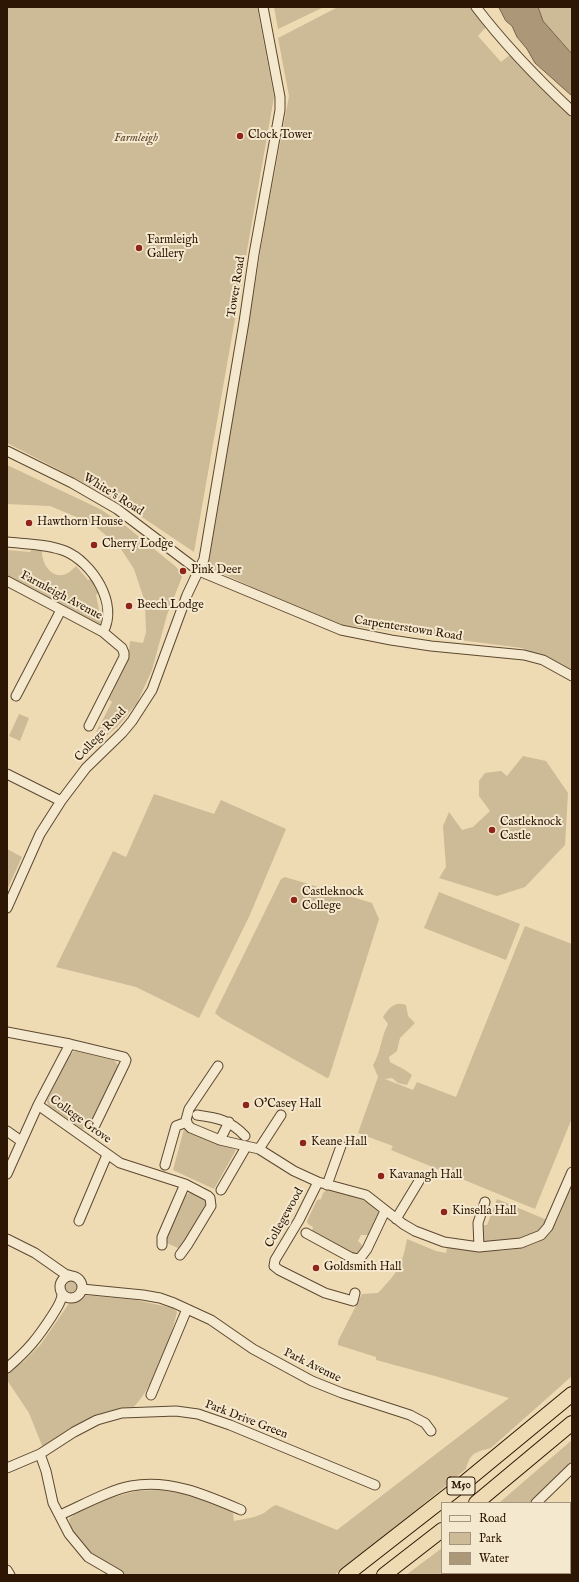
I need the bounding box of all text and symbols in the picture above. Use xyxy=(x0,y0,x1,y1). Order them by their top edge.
place label: Clock Tower xyxy=(248,129,312,143)
marker: Clock Tower xyxy=(235,131,245,141)
park label: Farmleigh xyxy=(114,132,158,146)
place label: Farmleigh Gallery xyxy=(147,234,198,262)
marker: Farmleigh Gallery xyxy=(134,243,144,253)
street label: Tower Road xyxy=(225,256,249,318)
street label: White's Road xyxy=(80,471,146,519)
place label: Hawthorn House xyxy=(37,516,123,530)
marker: Hawthorn House xyxy=(24,518,34,528)
place label: Cherry Lodge xyxy=(102,538,173,552)
marker: Cherry Lodge xyxy=(89,540,99,550)
place label: Pink Deer xyxy=(191,564,242,578)
marker: Pink Deer xyxy=(178,566,188,576)
street label: Farmleigh Avenue xyxy=(18,568,104,624)
place label: Beech Lodge xyxy=(137,599,204,613)
marker: Beech Lodge xyxy=(124,601,134,611)
street label: Carpenterstown Road xyxy=(353,613,463,645)
street label: College Road xyxy=(72,705,130,765)
place label: Castleknock Castle xyxy=(500,816,562,844)
marker: Castleknock Castle xyxy=(487,825,497,835)
place label: Castleknock College xyxy=(302,886,364,914)
marker: Castleknock College xyxy=(289,895,299,905)
street label: College Grove xyxy=(46,1093,114,1147)
place label: O'Casey Hall xyxy=(254,1098,321,1112)
marker: O'Casey Hall xyxy=(241,1100,251,1110)
place label: Keane Hall xyxy=(311,1136,367,1150)
marker: Keane Hall xyxy=(298,1138,308,1148)
place label: Kavanagh Hall xyxy=(389,1169,462,1183)
marker: Kavanagh Hall xyxy=(376,1171,386,1181)
street label: Collegewood xyxy=(263,1186,307,1250)
place label: Kinsella Hall xyxy=(452,1205,516,1219)
marker: Kinsella Hall xyxy=(439,1207,449,1217)
place label: Goldsmith Hall xyxy=(324,1261,401,1275)
marker: Goldsmith Hall xyxy=(311,1263,321,1273)
street label: Park Avenue xyxy=(281,1346,343,1386)
street label: Park Drive Green xyxy=(203,1398,289,1442)
road number: M50 xyxy=(447,1477,475,1495)
legend xyxy=(441,1502,571,1574)
text: Road xyxy=(479,1511,506,1526)
text: Park xyxy=(479,1531,502,1546)
text: Water xyxy=(479,1551,509,1566)

